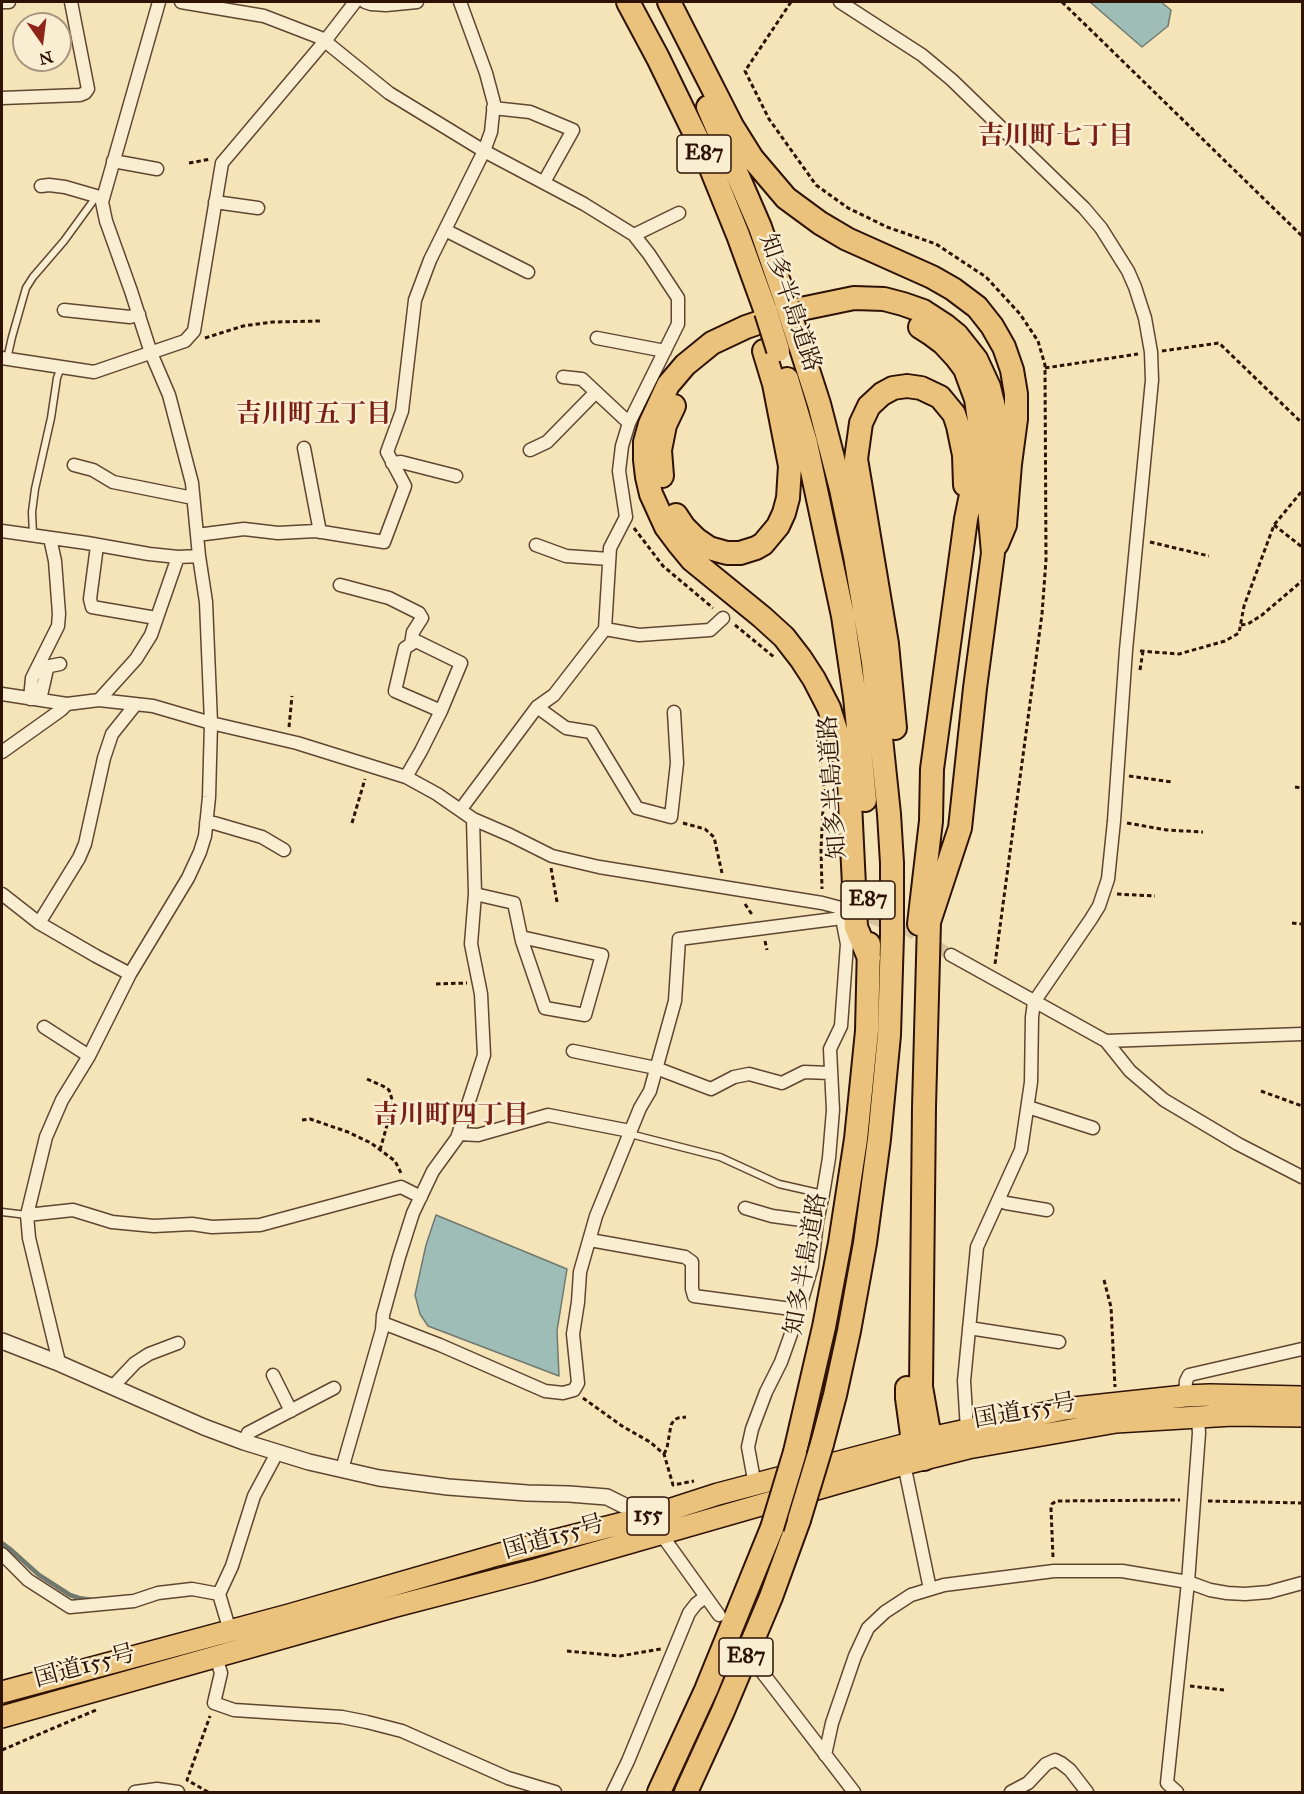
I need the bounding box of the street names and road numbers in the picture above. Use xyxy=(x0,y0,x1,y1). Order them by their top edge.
road number: E87 xyxy=(677,135,731,173)
street label: 知多半島道路 xyxy=(752,230,826,376)
street label: 知多半島道路 xyxy=(815,714,853,860)
road number: E87 xyxy=(841,881,895,919)
street label: 知多半島道路 xyxy=(780,1191,834,1337)
street label: 国道155号 xyxy=(971,1389,1079,1435)
road number: 155 xyxy=(627,1497,669,1535)
street label: 国道155号 xyxy=(500,1510,608,1566)
road number: E87 xyxy=(719,1638,773,1676)
street label: 国道155号 xyxy=(31,1640,139,1694)

